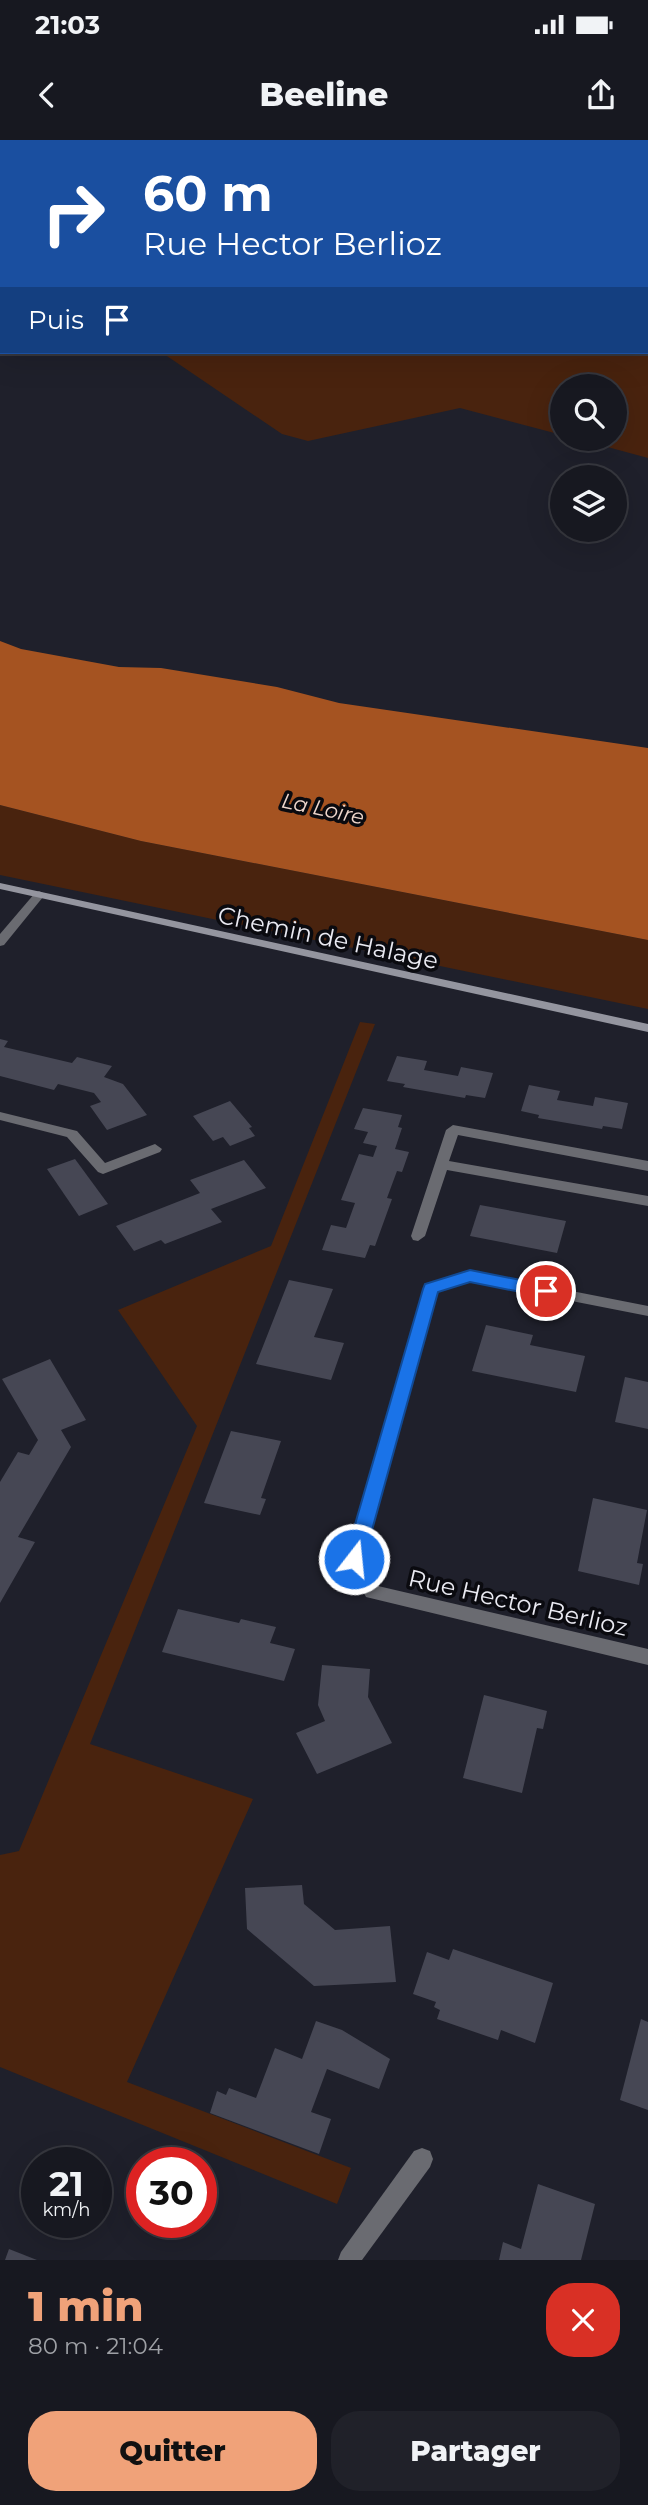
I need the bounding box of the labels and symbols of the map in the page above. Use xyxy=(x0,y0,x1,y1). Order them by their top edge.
water label: La Loire xyxy=(280,788,367,829)
street label: Chemin de Halage xyxy=(215,900,441,975)
pin xyxy=(516,1261,576,1321)
position arrow xyxy=(317,1522,391,1596)
street label: Rue Hector Berlioz xyxy=(406,1563,631,1642)
speed limit sign: 30 xyxy=(126,2147,217,2238)

